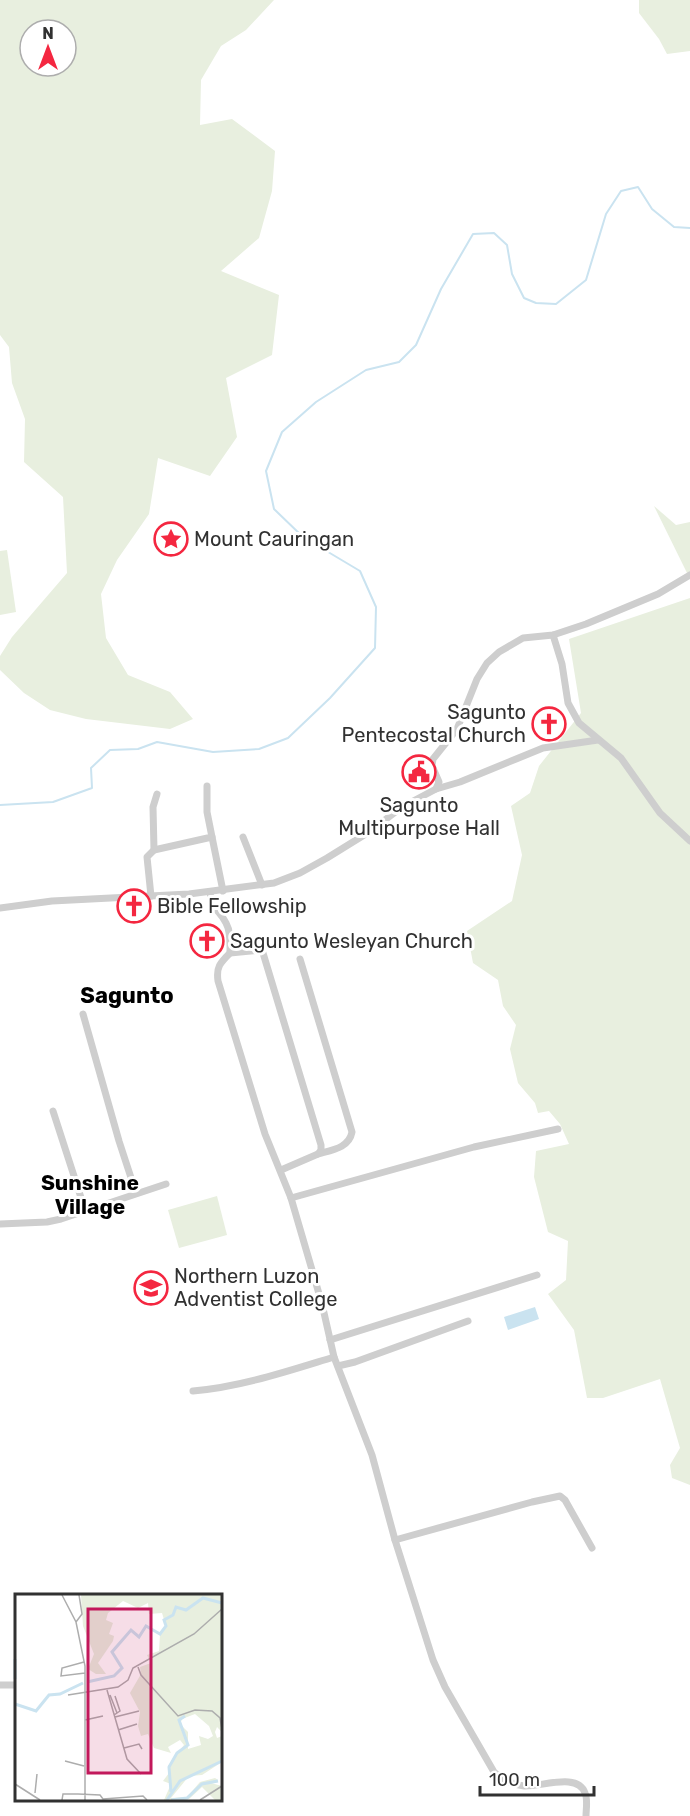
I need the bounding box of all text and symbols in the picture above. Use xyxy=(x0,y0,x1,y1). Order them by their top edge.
north arrow xyxy=(18,18,78,78)
text: N xyxy=(42,24,54,43)
place icon: Mount Cauringan xyxy=(153,521,189,557)
place label: Mount Cauringan xyxy=(194,527,354,551)
place label: Sagunto Pentecostal Church xyxy=(342,700,526,747)
church icon: Sagunto Pentecostal Church xyxy=(531,706,567,742)
public building icon: Sagunto Multipurpose Hall xyxy=(401,754,437,790)
place label: Sagunto Multipurpose Hall xyxy=(338,793,500,840)
church icon: Bible Fellowship xyxy=(116,888,152,924)
place label: Bible Fellowship xyxy=(157,894,307,918)
church icon: Sagunto Wesleyan Church xyxy=(189,923,225,959)
place label: Sagunto Wesleyan Church xyxy=(230,929,473,953)
district label: Sagunto xyxy=(80,982,174,1009)
district label: Sunshine Village xyxy=(41,1170,139,1219)
place label: Northern Luzon Adventist College xyxy=(174,1264,338,1311)
school or university icon: Northern Luzon Adventist College xyxy=(133,1270,169,1306)
inset map xyxy=(15,1594,222,1801)
scale bar xyxy=(480,1759,594,1797)
text: 100 m xyxy=(489,1769,540,1791)

